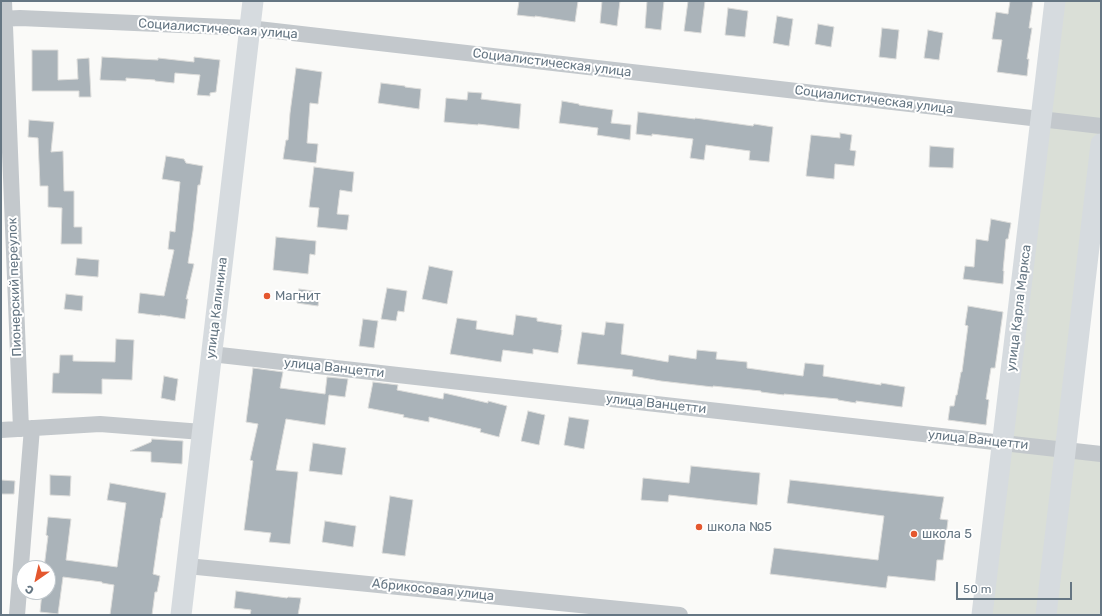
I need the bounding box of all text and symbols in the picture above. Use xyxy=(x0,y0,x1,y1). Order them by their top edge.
street label: Социалистическая улица xyxy=(138,16,298,42)
street label: Социалистическая улица xyxy=(472,46,632,80)
street label: Социалистическая улица xyxy=(794,83,954,117)
street label: Пионерский переулок xyxy=(5,217,25,357)
street label: улица Карла Маркса xyxy=(1003,244,1035,372)
street label: улица Калинина xyxy=(203,256,231,360)
place label: Магнит xyxy=(275,288,321,304)
marker: Магнит xyxy=(262,291,272,301)
street label: улица Ванцетти xyxy=(283,355,385,381)
street label: улица Ванцетти xyxy=(605,391,707,417)
street label: улица Ванцетти xyxy=(927,427,1029,453)
place label: школа №5 xyxy=(707,519,772,535)
marker: школа №5 xyxy=(694,522,704,532)
place label: школа 5 xyxy=(922,526,972,542)
marker: школа 5 xyxy=(909,529,919,539)
north arrow xyxy=(16,560,56,600)
scale bar xyxy=(958,574,1074,600)
street label: Абрикосовая улица xyxy=(371,576,495,604)
text: С xyxy=(23,582,36,597)
text: 50 m xyxy=(963,582,991,596)

